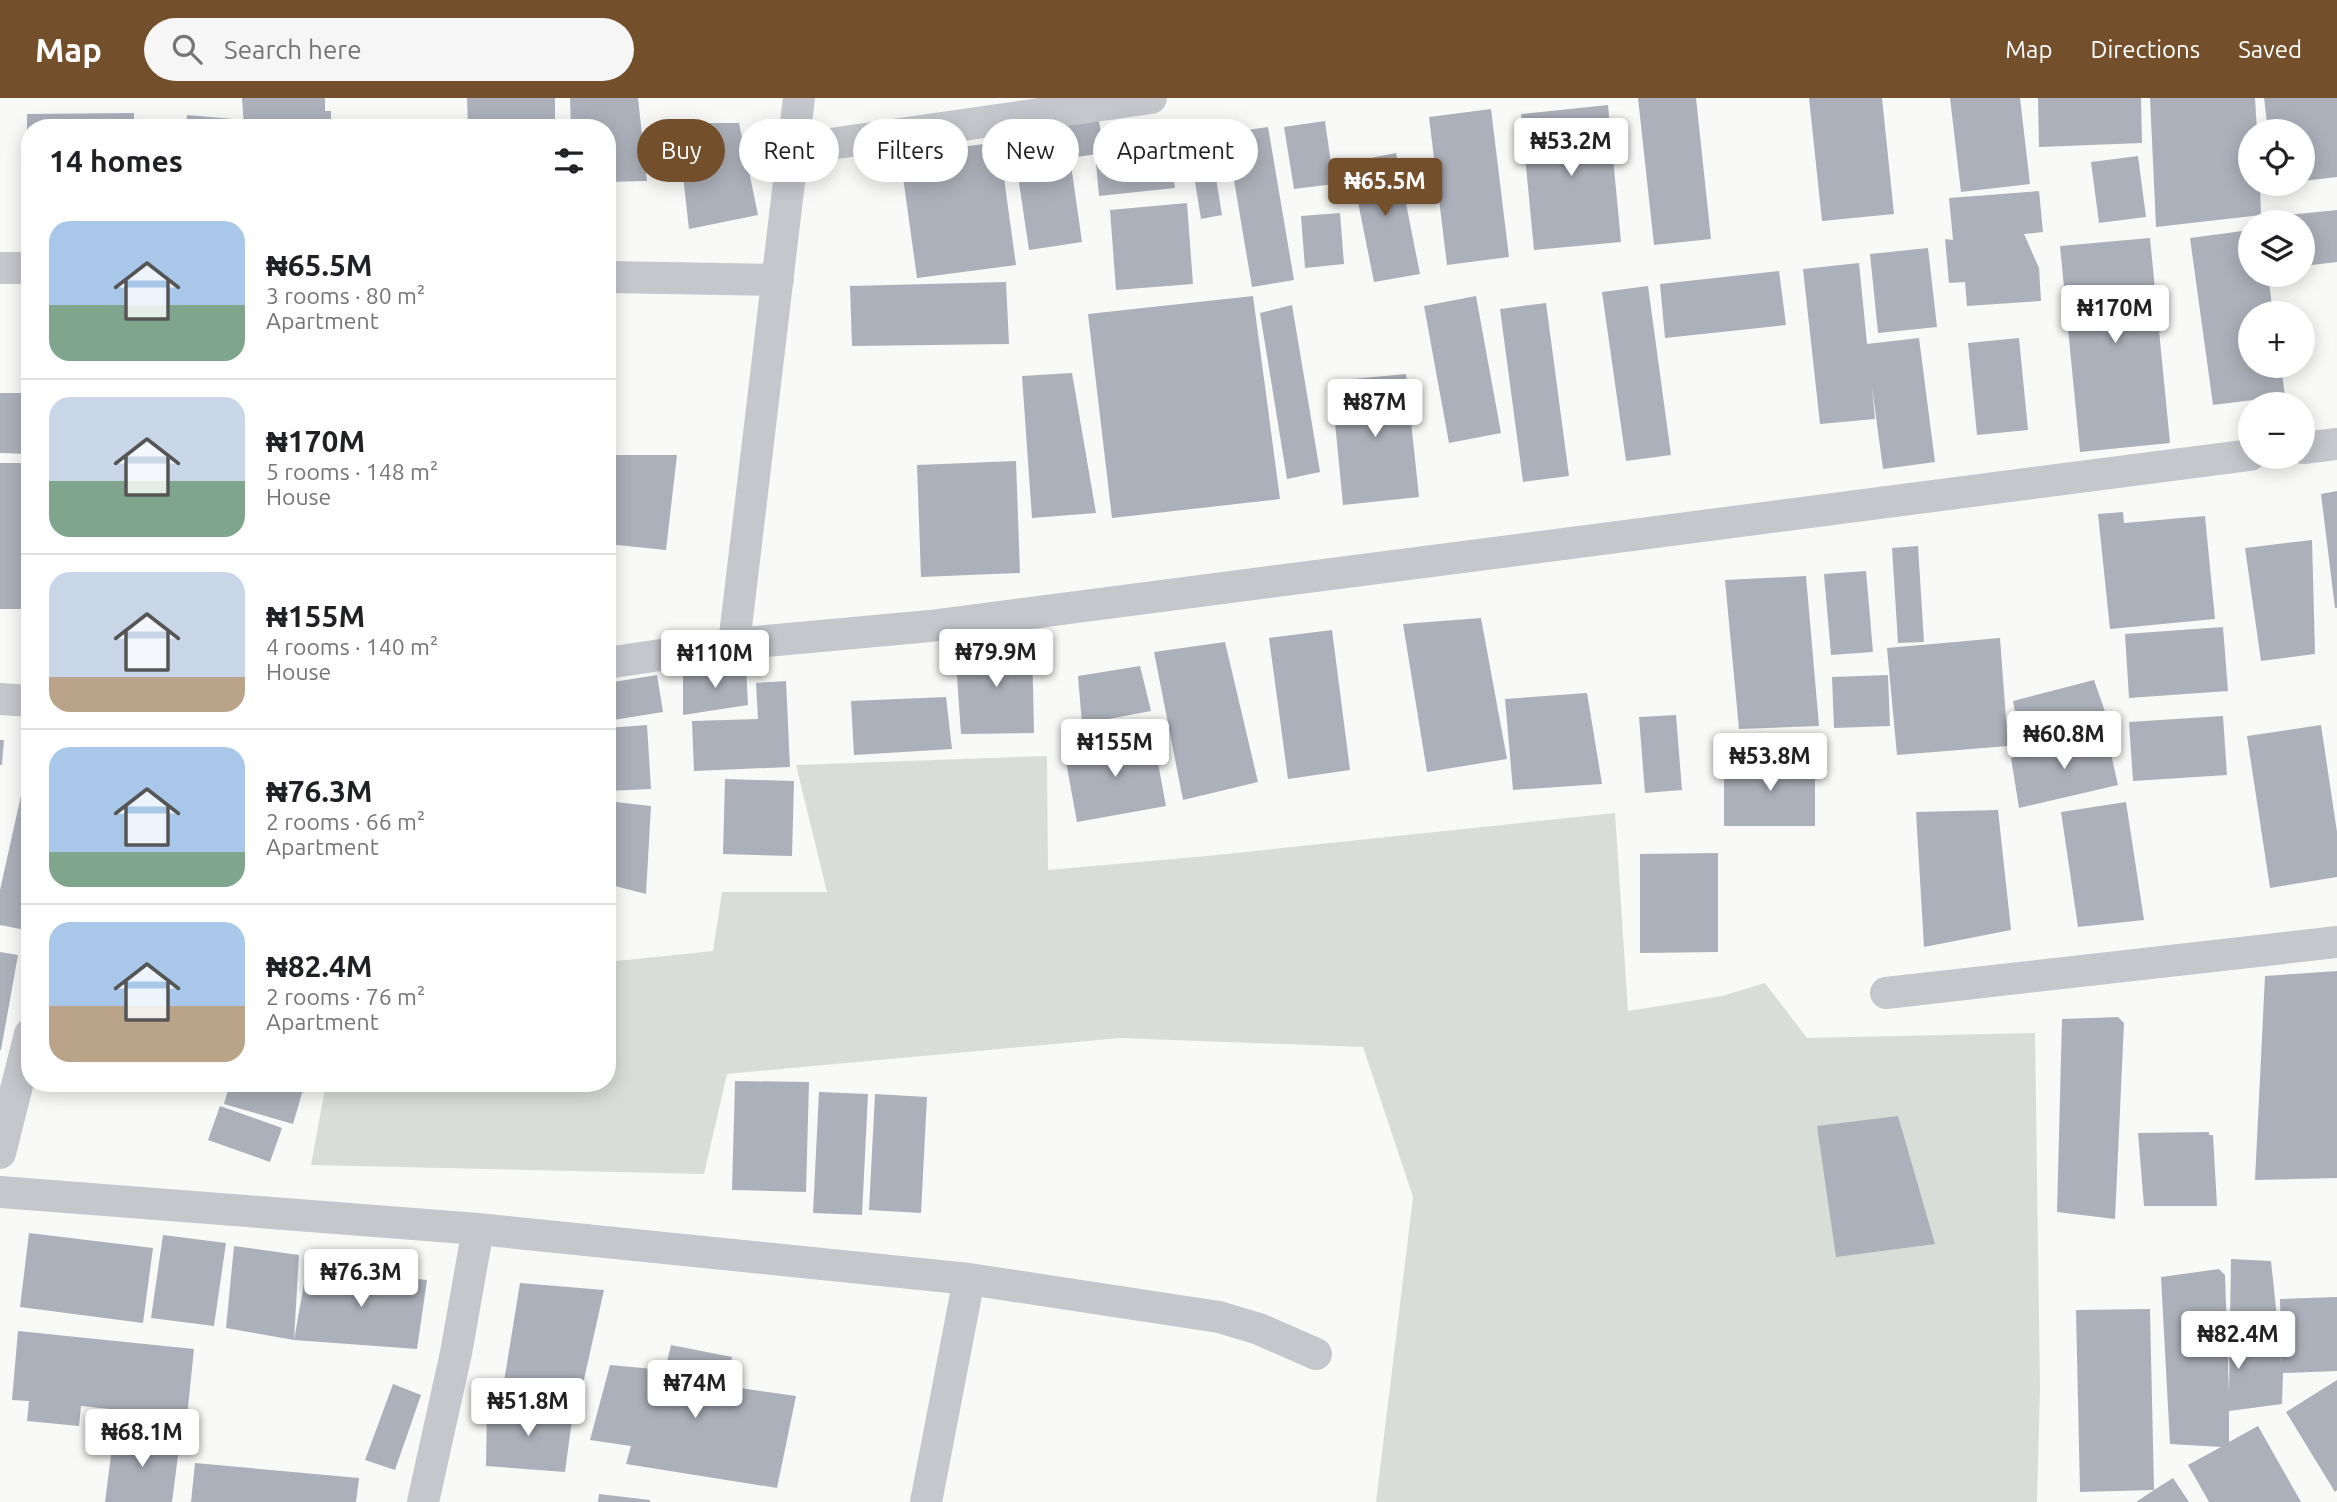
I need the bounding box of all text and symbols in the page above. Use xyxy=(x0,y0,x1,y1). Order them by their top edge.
search box xyxy=(144,18,634,81)
icon: search xyxy=(168,30,206,68)
text: Map xyxy=(35,31,102,68)
text: Search here xyxy=(224,35,362,64)
text: Map xyxy=(2005,36,2052,63)
text: Directions xyxy=(2090,36,2200,63)
text: Saved xyxy=(2238,36,2302,63)
pin: ₦53.2M xyxy=(1514,118,1628,178)
chip: Buy xyxy=(637,119,725,182)
chip: Rent xyxy=(739,119,839,182)
chip: Filters xyxy=(853,119,968,182)
chip: New xyxy=(982,119,1079,182)
chip: Apartment xyxy=(1093,119,1258,182)
map controls xyxy=(2238,119,2315,469)
button: locate xyxy=(2238,119,2315,196)
text: ₦53.2M xyxy=(1530,128,1612,153)
icon: filters xyxy=(550,142,588,180)
text: 14 homes xyxy=(49,144,183,178)
pin: ₦65.5M xyxy=(1328,158,1442,218)
text: ₦65.5M xyxy=(1344,168,1426,193)
button: layers xyxy=(2238,210,2315,287)
text: ₦65.5M xyxy=(266,248,373,282)
icon: home xyxy=(105,249,189,333)
text: 3 rooms · 80 m² xyxy=(266,283,425,308)
pin: ₦170M xyxy=(2066,286,2164,345)
text: ₦170M xyxy=(2077,295,2153,320)
button: + xyxy=(2238,301,2315,378)
text: Apartment xyxy=(266,308,379,333)
pin: ₦87M xyxy=(1334,380,1416,439)
text: ₦87M xyxy=(1343,389,1407,414)
button: − xyxy=(2238,392,2315,469)
text: ₦170M xyxy=(266,424,365,458)
icon: home xyxy=(105,425,189,509)
text: 5 rooms · 148 m² xyxy=(266,459,438,484)
text: House xyxy=(266,484,331,509)
text: ₦155M xyxy=(266,599,365,633)
icon: home xyxy=(105,600,189,684)
pin: ₦110M xyxy=(666,630,764,690)
pin: ₦79.9M xyxy=(939,630,1053,689)
text: 4 rooms · 140 m² xyxy=(266,634,438,659)
text: ₦79.9M xyxy=(955,639,1037,664)
text: ₦110M xyxy=(677,640,753,665)
text: House xyxy=(266,659,331,684)
pin: ₦60.8M xyxy=(2007,712,2121,771)
pin: ₦155M xyxy=(1066,720,1164,779)
text: ₦60.8M xyxy=(2023,721,2105,746)
text: ₦155M xyxy=(1077,729,1153,754)
pin: ₦53.8M xyxy=(1713,734,1827,793)
text: ₦53.8M xyxy=(1729,743,1811,768)
text: ₦76.3M xyxy=(266,774,373,808)
icon: home xyxy=(105,775,189,859)
text: 2 rooms · 66 m² xyxy=(266,809,425,834)
text: Apartment xyxy=(266,834,379,859)
text: ₦82.4M xyxy=(266,949,373,983)
icon: home xyxy=(105,950,189,1034)
text: 2 rooms · 76 m² xyxy=(266,984,425,1009)
text: Apartment xyxy=(266,1009,379,1034)
pin: ₦76.3M xyxy=(304,1250,418,1309)
text: ₦76.3M xyxy=(320,1259,402,1284)
pin: ₦82.4M xyxy=(2181,1312,2295,1371)
text: ₦82.4M xyxy=(2197,1321,2279,1346)
pin: ₦74M xyxy=(654,1360,736,1420)
text: ₦74M xyxy=(663,1370,727,1395)
pin: ₦51.8M xyxy=(471,1378,585,1438)
text: ₦51.8M xyxy=(487,1388,569,1413)
pin: ₦68.1M xyxy=(85,1410,199,1469)
text: ₦68.1M xyxy=(101,1419,183,1444)

